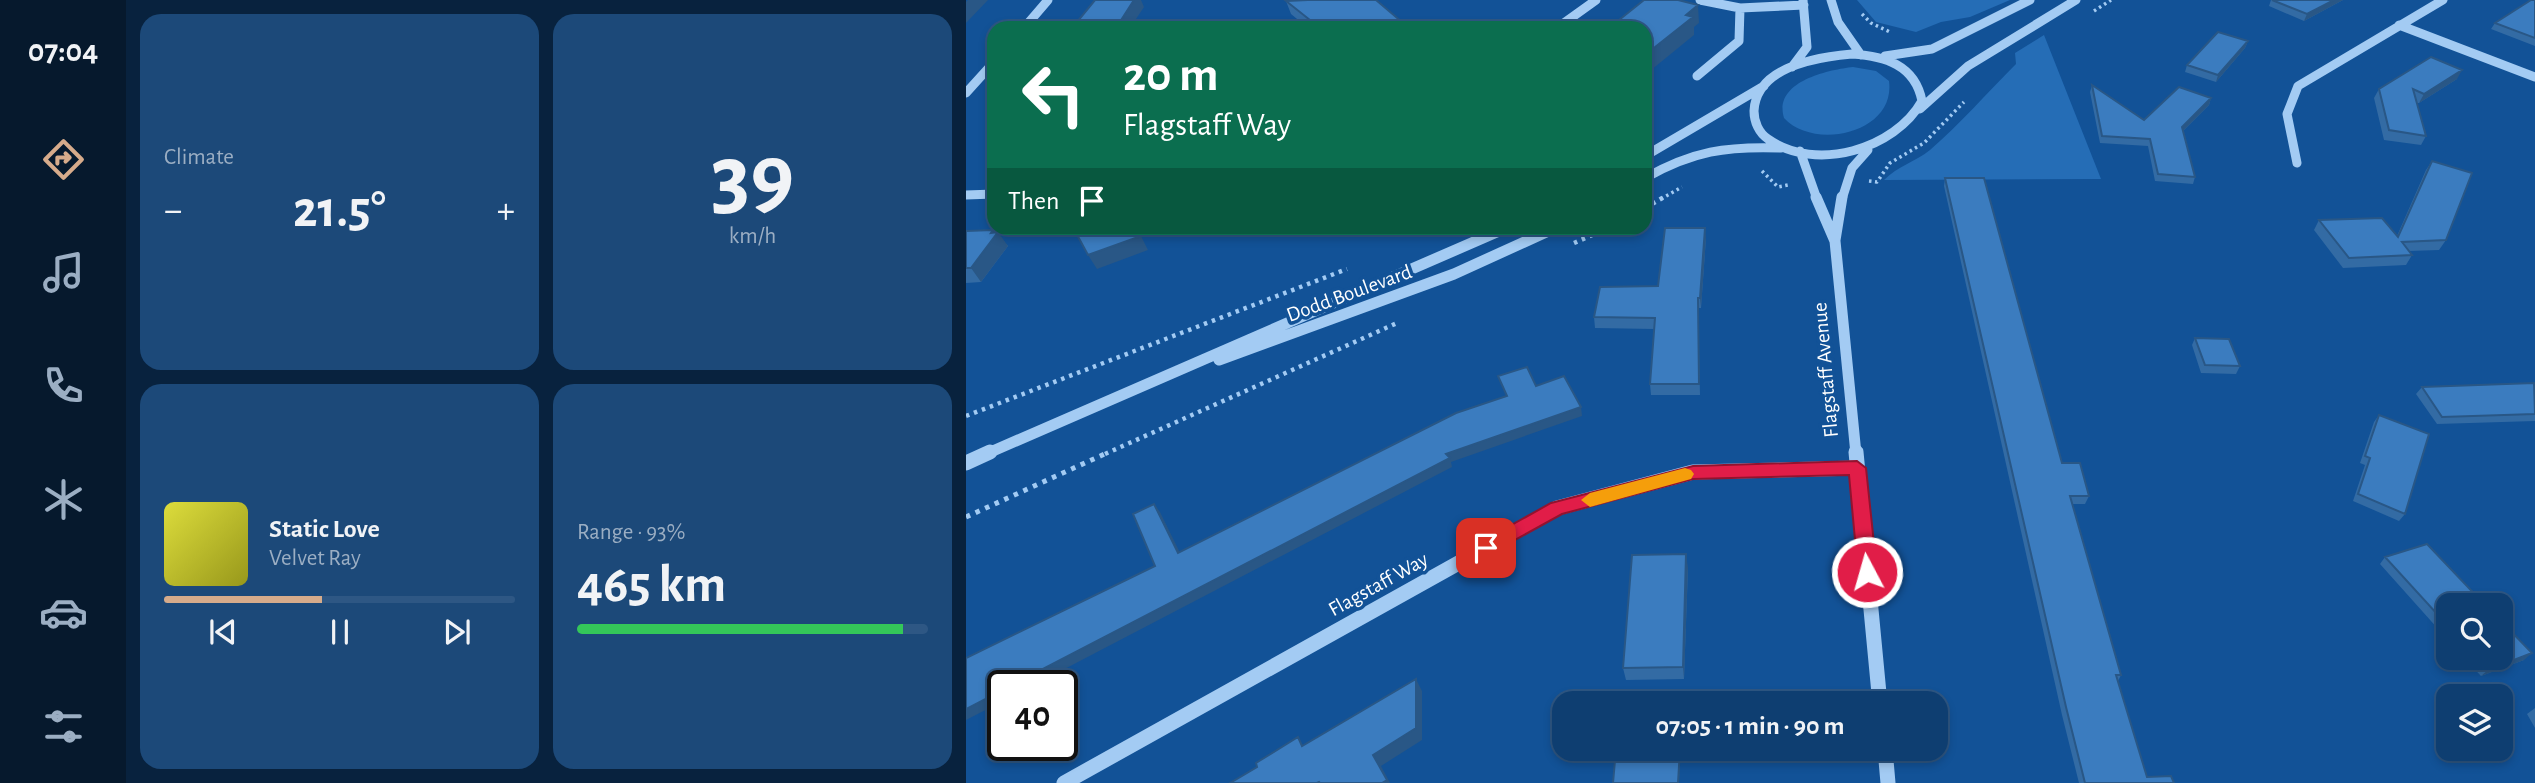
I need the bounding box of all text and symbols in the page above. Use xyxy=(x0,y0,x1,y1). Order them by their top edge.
text: 07:04 xyxy=(28,35,98,67)
icon: left xyxy=(1008,49,1099,140)
text: 20 m xyxy=(1123,51,1219,100)
text: Flagstaff Way xyxy=(1123,109,1291,141)
text: 39 xyxy=(711,132,794,223)
icon: directions xyxy=(39,135,88,184)
text: Climate xyxy=(164,146,234,169)
icon: arrive xyxy=(1073,182,1111,220)
text: 21.5° xyxy=(293,184,386,236)
text: Then xyxy=(1008,188,1059,214)
text: − xyxy=(164,192,182,230)
text: + xyxy=(497,192,515,230)
text: km/h xyxy=(729,225,776,248)
icon: music xyxy=(39,248,88,297)
street label: Dodd Boulevard xyxy=(1284,261,1415,326)
street label: Flagstaff Avenue xyxy=(1809,302,1842,438)
icon: phone xyxy=(39,361,88,410)
icon: climate xyxy=(39,475,88,524)
text: Static Love xyxy=(269,516,380,542)
pin xyxy=(1456,518,1516,578)
text: Range · 93% xyxy=(577,521,685,544)
icon: arrive xyxy=(1467,529,1505,567)
position arrow xyxy=(1830,535,1904,609)
text: Velvet Ray xyxy=(269,547,361,570)
street label: Flagstaff Way xyxy=(1325,548,1432,620)
text: 465 km xyxy=(577,559,726,611)
icon: car xyxy=(39,588,88,637)
map controls xyxy=(2436,593,2513,761)
button: search xyxy=(2436,593,2513,670)
icon: previous xyxy=(204,613,242,651)
icon: pause xyxy=(321,613,359,651)
icon: next xyxy=(438,613,476,651)
speed limit sign: 40 xyxy=(987,670,1078,761)
button: layers xyxy=(2436,684,2513,761)
icon: filters xyxy=(39,702,88,751)
text: 07:05 · 1 min · 90 m xyxy=(1656,713,1844,739)

